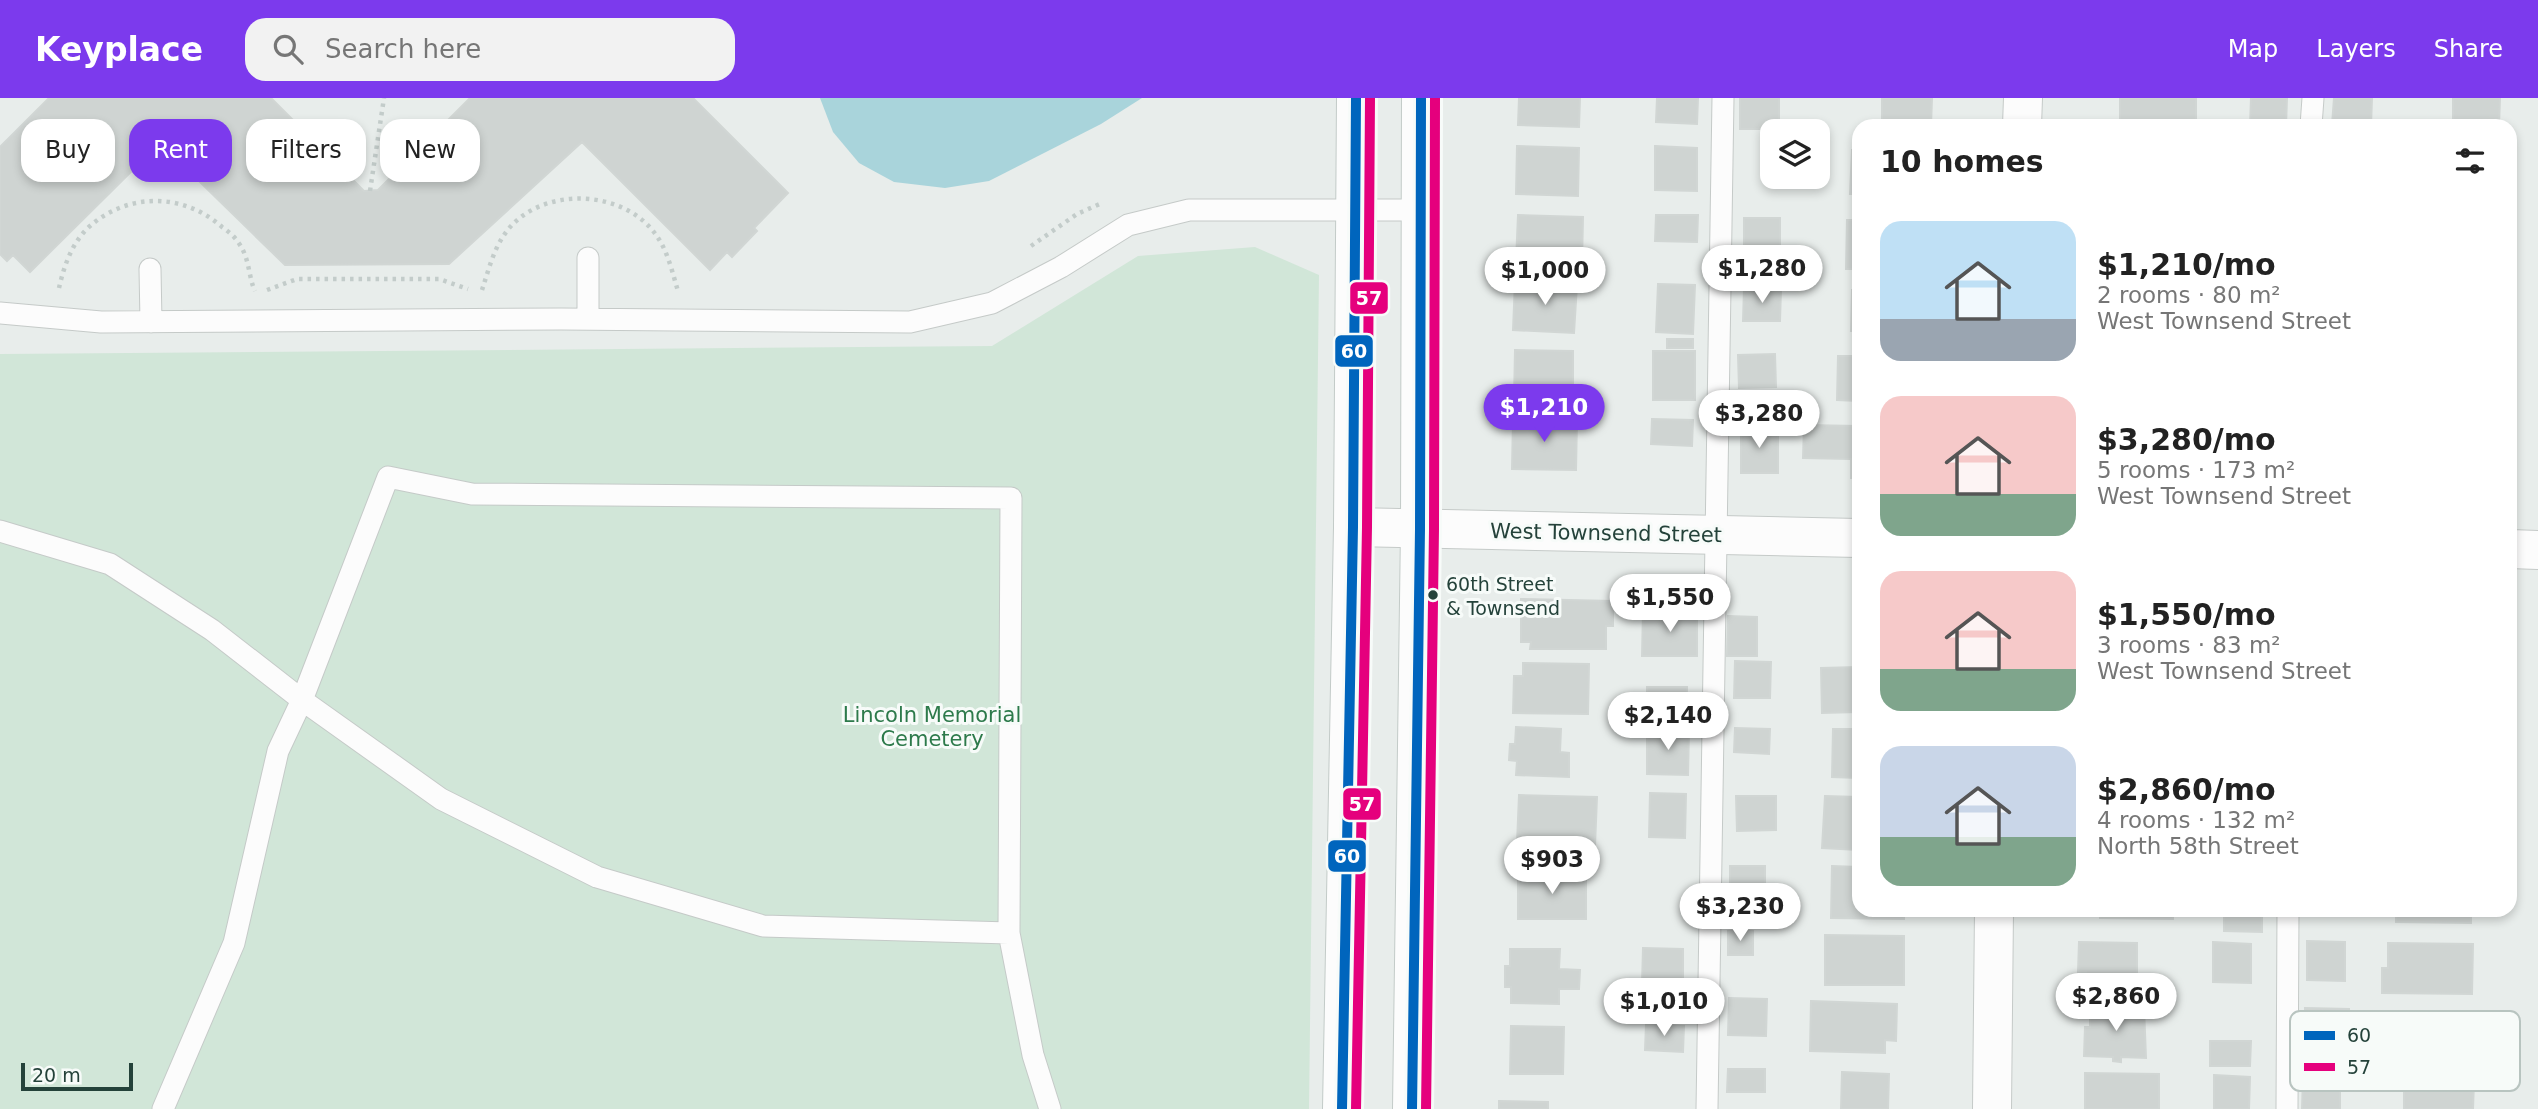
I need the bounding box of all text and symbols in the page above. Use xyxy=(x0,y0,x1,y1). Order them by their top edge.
search box xyxy=(245,18,735,81)
text: Keyplace xyxy=(35,30,203,69)
icon: search xyxy=(269,30,307,68)
text: Search here xyxy=(325,34,481,64)
text: Map xyxy=(2228,35,2278,63)
text: Layers xyxy=(2316,35,2396,63)
text: Share xyxy=(2434,35,2503,63)
chip: Buy xyxy=(21,119,115,182)
chip: Rent xyxy=(129,119,232,182)
chip: Filters xyxy=(246,119,366,182)
chip: New xyxy=(380,119,480,182)
map controls xyxy=(1760,119,1830,189)
button: layers xyxy=(1760,119,1830,189)
icon: filters xyxy=(2451,142,2489,180)
text: 10 homes xyxy=(1880,144,2044,179)
pin: $1,280 xyxy=(1705,246,1819,305)
text: $1,210/mo xyxy=(2097,247,2276,282)
pin: $1,000 xyxy=(1488,248,1602,307)
icon: home xyxy=(1936,249,2020,333)
text: $1,280 xyxy=(1718,255,1806,281)
text: $1,000 xyxy=(1501,257,1589,283)
line badge: 57 xyxy=(1349,281,1389,315)
text: 2 rooms · 80 m² xyxy=(2097,282,2281,308)
text: 57 xyxy=(1356,287,1382,309)
text: West Townsend Street xyxy=(2097,308,2351,334)
line badge: 60 xyxy=(1334,334,1374,368)
text: 60 xyxy=(1341,340,1367,362)
pin: $1,210 xyxy=(1487,384,1601,444)
pin: $3,280 xyxy=(1702,390,1816,450)
text: $1,210 xyxy=(1500,394,1588,420)
text: $3,280 xyxy=(1715,400,1803,426)
text: $3,280/mo xyxy=(2097,422,2276,457)
icon: home xyxy=(1936,424,2020,508)
text: 5 rooms · 173 m² xyxy=(2097,457,2295,483)
text: West Townsend Street xyxy=(2097,483,2351,509)
street label: West Townsend Street xyxy=(1490,519,1722,547)
place label: 60th Street & Townsend xyxy=(1446,573,1560,619)
pin: $1,550 xyxy=(1613,574,1727,634)
text: $1,550 xyxy=(1626,584,1714,610)
marker: 60th Street & Townsend xyxy=(1426,588,1440,602)
text: $1,550/mo xyxy=(2097,597,2276,632)
icon: home xyxy=(1936,599,2020,683)
text: 3 rooms · 83 m² xyxy=(2097,632,2281,658)
text: West Townsend Street xyxy=(2097,658,2351,684)
pin: $2,140 xyxy=(1611,692,1725,752)
text: $2,140 xyxy=(1624,702,1712,728)
park label: Lincoln Memorial Cemetery xyxy=(843,703,1021,751)
text: $2,860/mo xyxy=(2097,772,2276,807)
icon: home xyxy=(1936,774,2020,858)
line badge: 57 xyxy=(1342,787,1382,821)
text: 57 xyxy=(1349,793,1375,815)
text: 4 rooms · 132 m² xyxy=(2097,807,2295,833)
text: North 58th Street xyxy=(2097,833,2299,859)
pin: $903 xyxy=(1511,836,1593,896)
line badge: 60 xyxy=(1327,839,1367,873)
text: 60 xyxy=(1334,845,1360,867)
text: $903 xyxy=(1520,846,1584,872)
pin: $3,230 xyxy=(1683,884,1797,943)
text: $3,230 xyxy=(1696,893,1784,919)
pin: $2,860 xyxy=(2059,974,2173,1033)
pin: $1,010 xyxy=(1607,978,1721,1038)
text: $2,860 xyxy=(2072,983,2160,1009)
text: $1,010 xyxy=(1620,988,1708,1014)
legend xyxy=(2290,1011,2520,1091)
text: 60 xyxy=(2347,1024,2371,1046)
text: 57 xyxy=(2347,1056,2371,1078)
scale bar xyxy=(21,1060,133,1092)
text: 20 m xyxy=(32,1064,81,1086)

